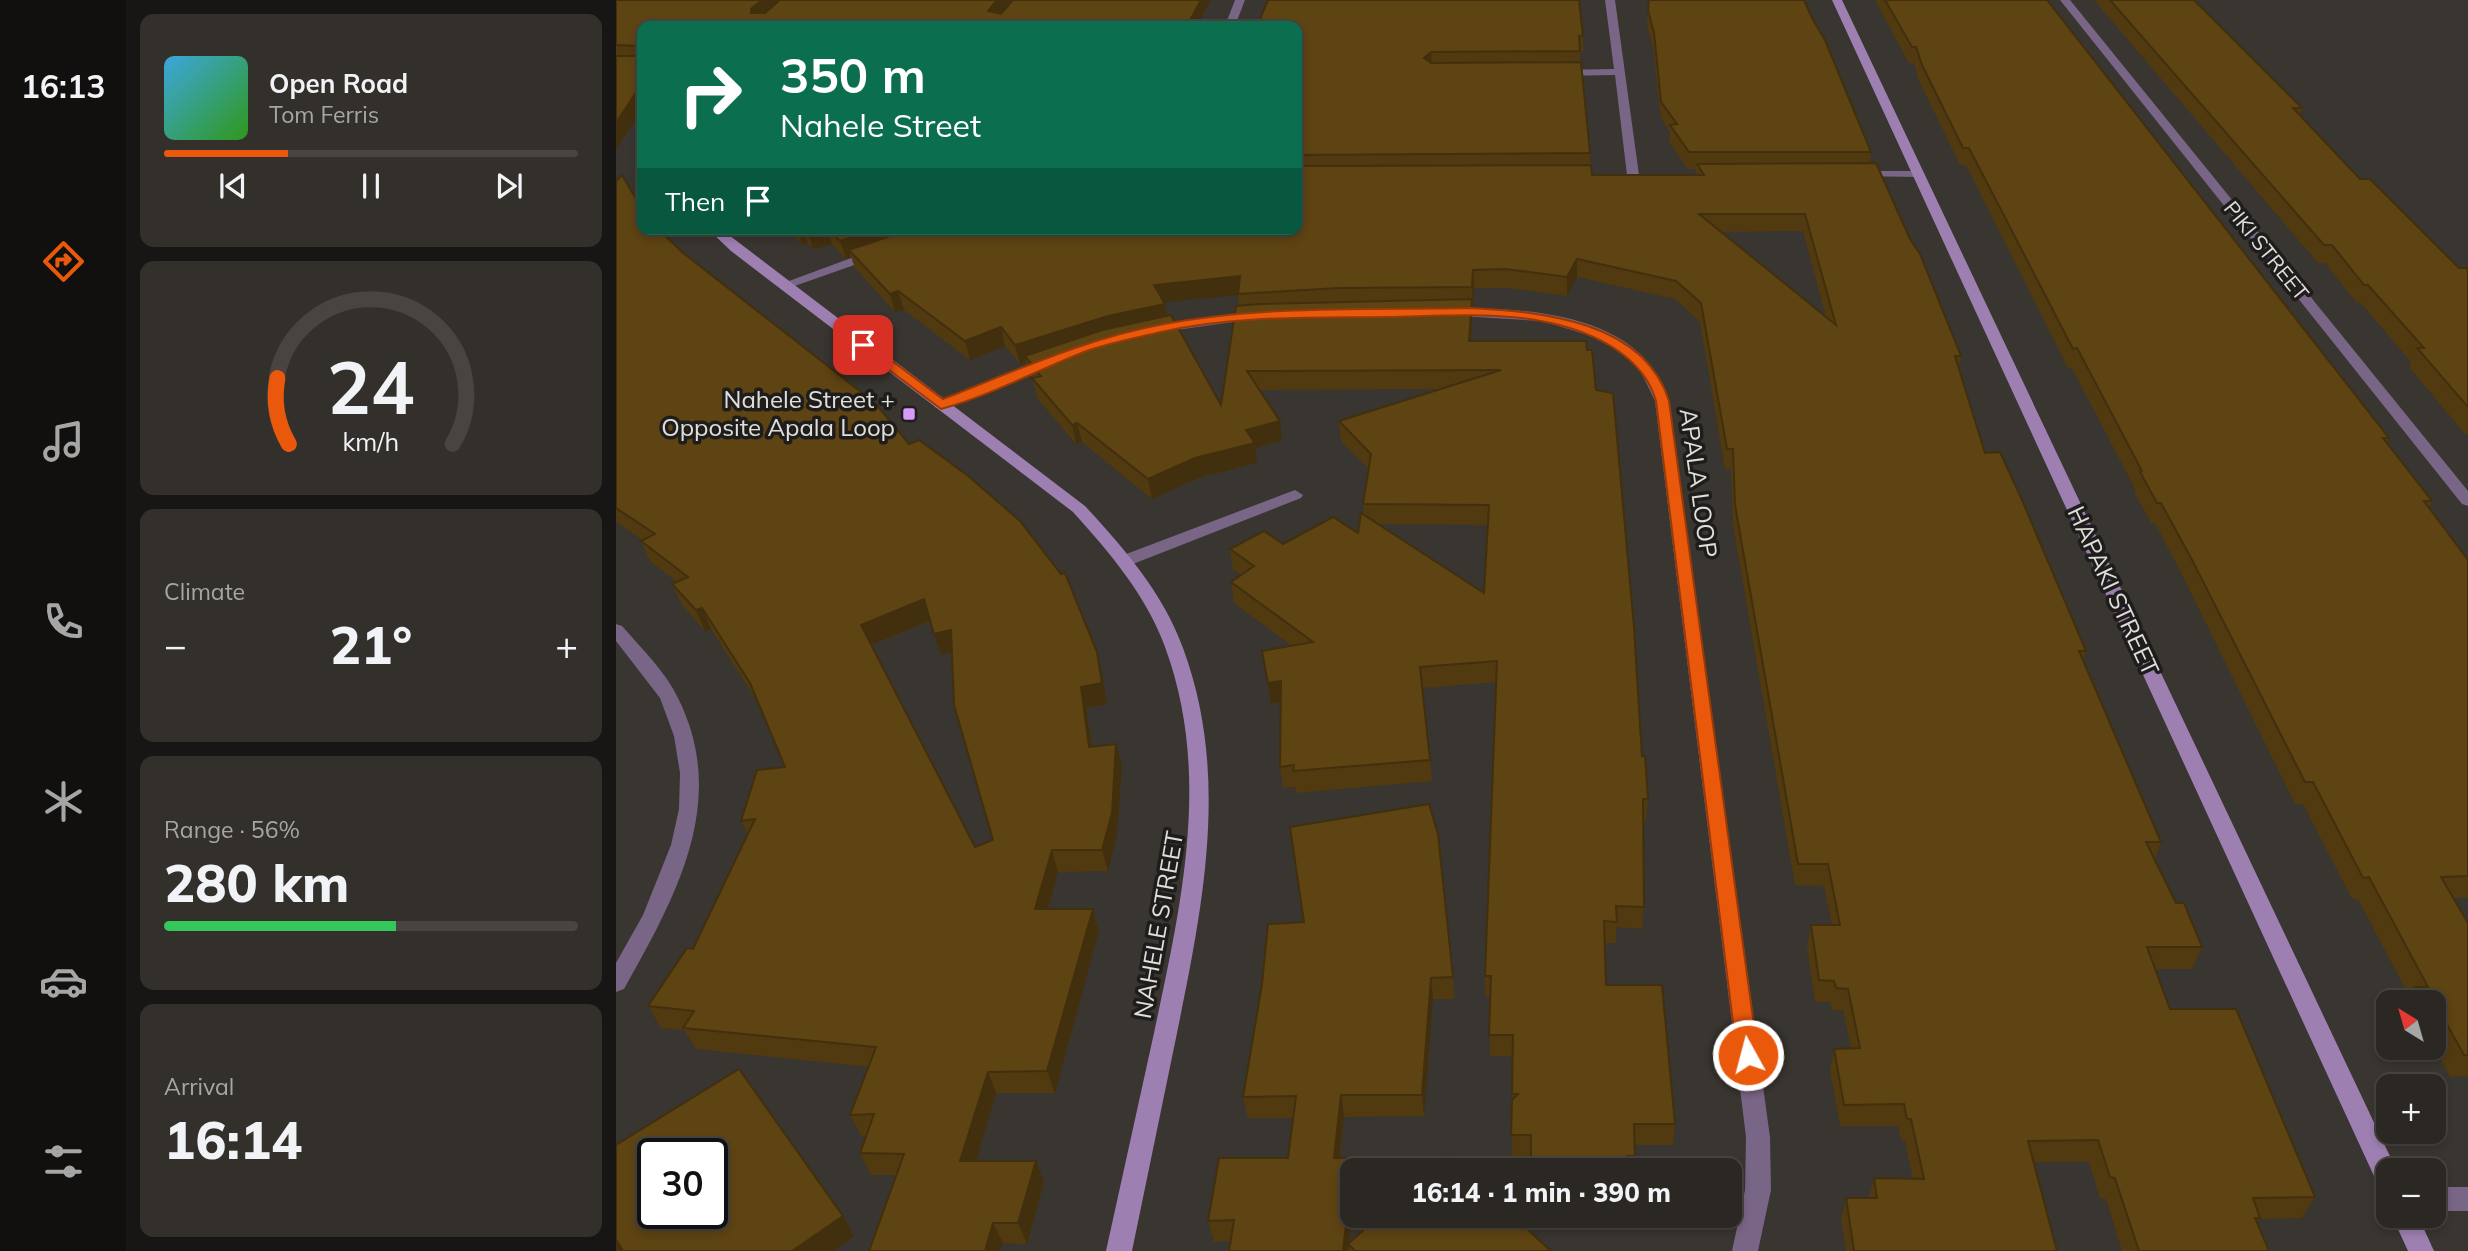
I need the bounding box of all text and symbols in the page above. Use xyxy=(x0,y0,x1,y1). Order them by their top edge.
text: 350 m xyxy=(780,44,926,105)
icon: right xyxy=(665,49,756,140)
text: 16:13 xyxy=(21,66,105,106)
text: Open Road xyxy=(269,67,408,100)
text: Tom Ferris xyxy=(269,100,379,129)
text: Nahele Street xyxy=(780,105,981,145)
icon: previous xyxy=(214,167,252,205)
icon: pause xyxy=(352,167,390,205)
icon: next xyxy=(490,167,528,205)
icon: arrive xyxy=(739,182,777,220)
text: Then xyxy=(665,185,725,218)
street label: PIKI STREET xyxy=(2219,195,2315,306)
icon: directions xyxy=(39,237,88,286)
pin xyxy=(833,315,893,375)
icon: arrive xyxy=(844,326,882,364)
text: 24 xyxy=(327,342,415,433)
place label: Nahele Street + Opposite Apala Loop xyxy=(661,384,895,442)
marker: Nahele Street + Opposite Apala Loop xyxy=(901,406,917,422)
street label: APALA LOOP xyxy=(1674,406,1724,560)
icon: music xyxy=(39,417,88,466)
text: km/h xyxy=(343,426,399,457)
street label: HAPAKI STREET xyxy=(2062,501,2166,680)
text: Climate xyxy=(164,577,245,606)
icon: phone xyxy=(39,597,88,646)
text: 21° xyxy=(330,612,412,677)
text: − xyxy=(164,621,187,669)
text: + xyxy=(555,621,578,669)
icon: climate xyxy=(39,777,88,826)
text: Range · 56% xyxy=(164,815,300,844)
street label: NAHELE STREET xyxy=(1127,828,1189,1021)
text: 280 km xyxy=(164,850,349,915)
icon: car xyxy=(39,957,88,1006)
north arrow xyxy=(2376,990,2446,1060)
map controls xyxy=(2376,990,2446,1228)
position arrow xyxy=(1711,1018,1785,1092)
text: Arrival xyxy=(164,1072,234,1101)
button: + xyxy=(2376,1074,2446,1144)
text: 16:14 xyxy=(164,1107,302,1172)
icon: filters xyxy=(39,1137,88,1186)
speed limit sign: 30 xyxy=(637,1138,728,1229)
button: − xyxy=(2376,1158,2446,1228)
text: 16:14 · 1 min · 390 m xyxy=(1411,1176,1671,1209)

